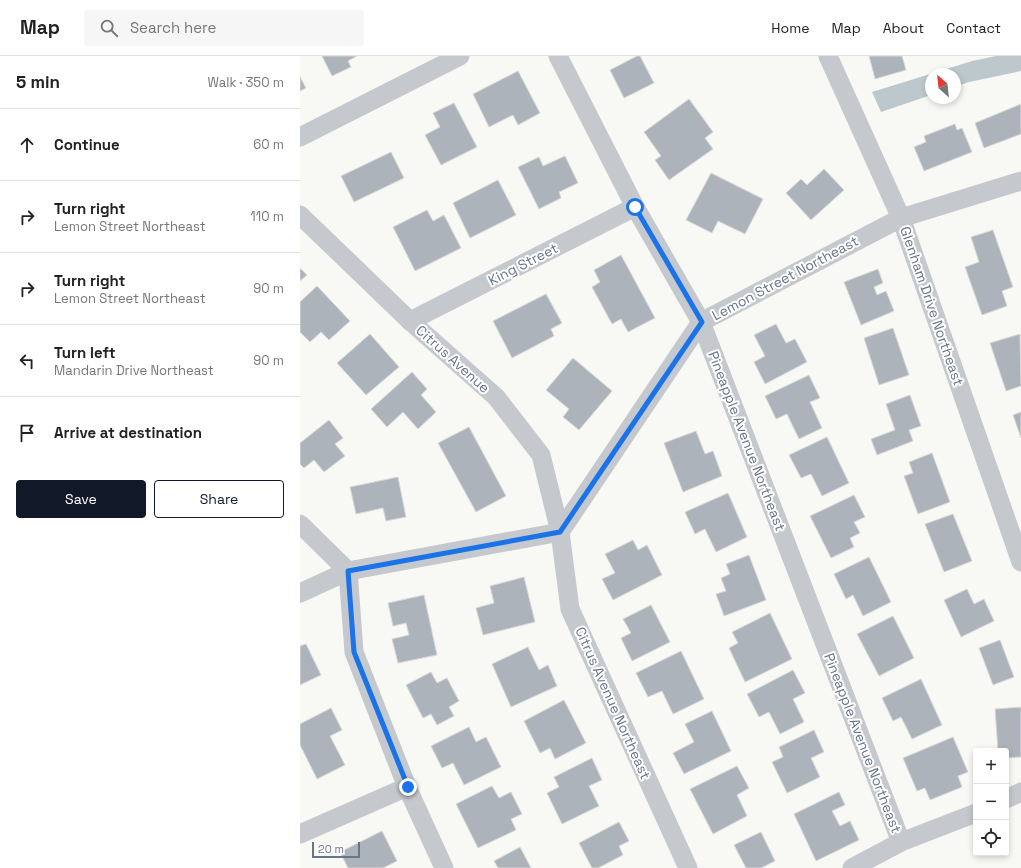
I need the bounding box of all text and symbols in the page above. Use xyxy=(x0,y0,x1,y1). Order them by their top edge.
search box xyxy=(84,10,364,46)
text: Map xyxy=(20,15,60,40)
icon: search xyxy=(98,17,120,39)
text: Search here xyxy=(130,18,216,37)
text: Home xyxy=(771,19,809,37)
text: Map xyxy=(831,19,861,37)
text: About xyxy=(883,19,924,37)
text: Contact xyxy=(946,19,1001,37)
north arrow xyxy=(925,68,961,104)
text: 5 min xyxy=(16,71,60,93)
text: Walk · 350 m xyxy=(207,74,284,91)
icon: ahead xyxy=(16,134,38,156)
text: Continue xyxy=(54,135,120,154)
text: 60 m xyxy=(253,136,284,153)
route start xyxy=(626,198,644,216)
text: Turn right xyxy=(54,199,125,218)
icon: right xyxy=(16,206,38,228)
text: 110 m xyxy=(250,208,284,225)
text: Lemon Street Northeast xyxy=(54,218,206,235)
street label: Glenham Drive Northeast xyxy=(896,224,968,388)
street label: Lemon Street Northeast xyxy=(709,232,861,324)
street label: King Street xyxy=(485,239,561,289)
text: Turn right xyxy=(54,271,125,290)
icon: right xyxy=(16,278,38,300)
text: 90 m xyxy=(253,280,284,297)
text: Lemon Street Northeast xyxy=(54,290,206,307)
street label: Citrus Avenue xyxy=(412,321,494,397)
text: Turn left xyxy=(54,343,116,362)
street label: Pineapple Avenue Northeast xyxy=(704,349,790,533)
icon: left xyxy=(16,350,38,372)
text: 90 m xyxy=(253,352,284,369)
text: Mandarin Drive Northeast xyxy=(54,362,214,379)
icon: arrive xyxy=(16,422,38,444)
text: Arrive at destination xyxy=(54,423,202,442)
button: Save xyxy=(16,480,146,518)
button: Share xyxy=(154,480,284,518)
street label: Citrus Avenue Northeast xyxy=(571,624,655,782)
street label: Pineapple Avenue Northeast xyxy=(820,651,906,835)
map controls xyxy=(973,748,1009,856)
button: + xyxy=(973,748,1009,784)
route end xyxy=(399,778,417,796)
button: − xyxy=(973,784,1009,820)
button: locate xyxy=(973,820,1009,856)
scale bar xyxy=(312,840,360,859)
text: 20 m xyxy=(318,842,344,856)

